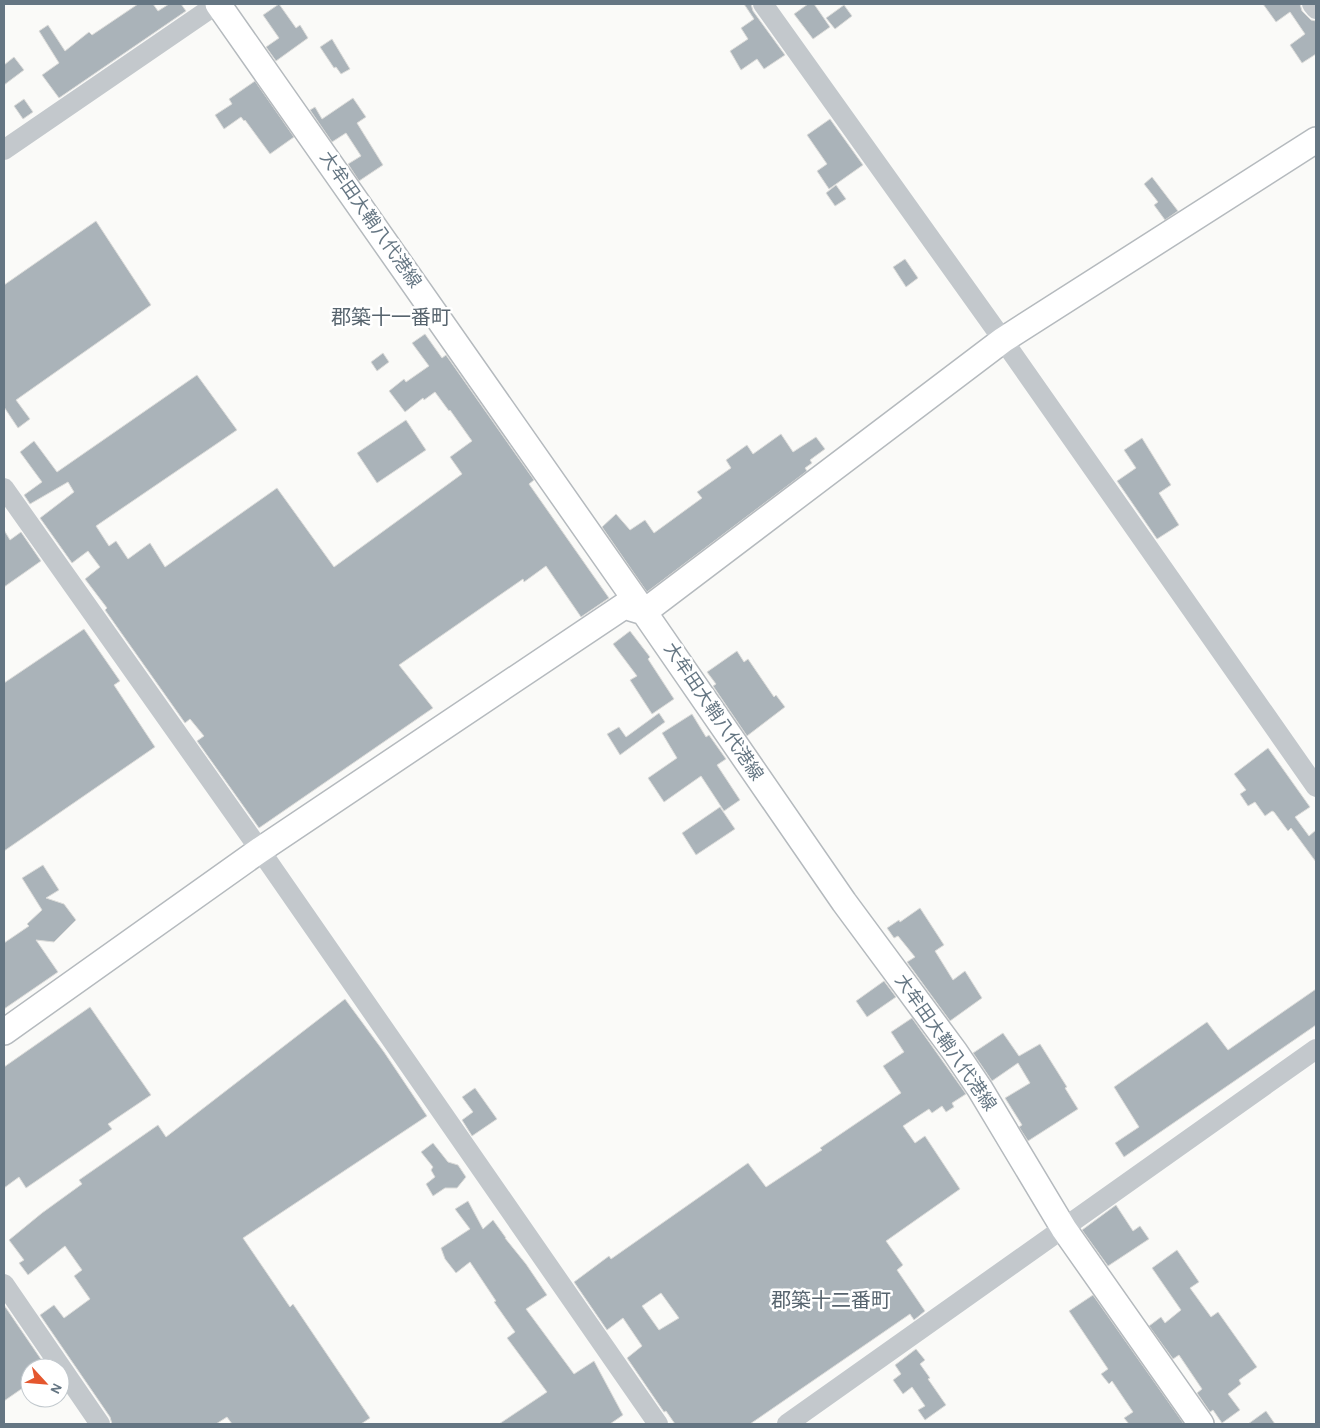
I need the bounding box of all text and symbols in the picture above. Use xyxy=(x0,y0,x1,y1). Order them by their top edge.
street label: 大牟田大鞘八代港線 xyxy=(316,147,425,292)
district label: 郡築十一番町 xyxy=(331,307,451,328)
street label: 大牟田大鞘八代港線 xyxy=(660,639,767,784)
street label: 大牟田大鞘八代港線 xyxy=(891,970,1000,1115)
district label: 郡築十二番町 xyxy=(771,1290,891,1311)
north arrow xyxy=(20,1358,70,1408)
text: N xyxy=(47,1381,64,1396)

